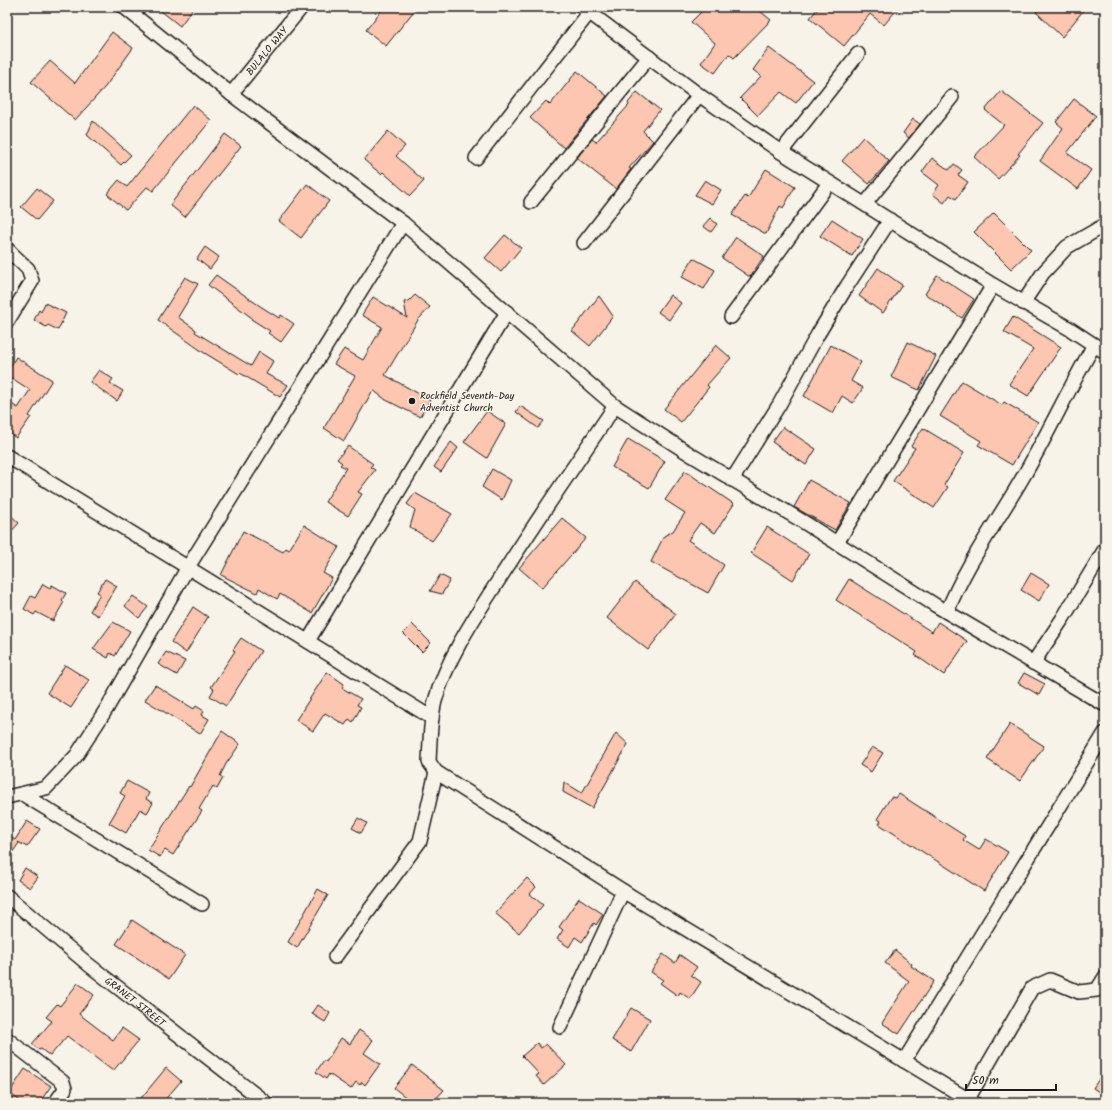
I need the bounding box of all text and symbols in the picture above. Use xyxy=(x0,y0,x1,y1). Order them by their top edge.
street label: BULALO WAY xyxy=(242,22,293,79)
place label: Rockfield Seventh-Day Adventist Church xyxy=(420,388,515,416)
marker: Rockfield Seventh-Day Adventist Church xyxy=(407,396,417,406)
street label: GRANET STREET xyxy=(101,973,170,1032)
scale bar xyxy=(966,1066,1056,1092)
text: 50 m xyxy=(972,1071,999,1090)

